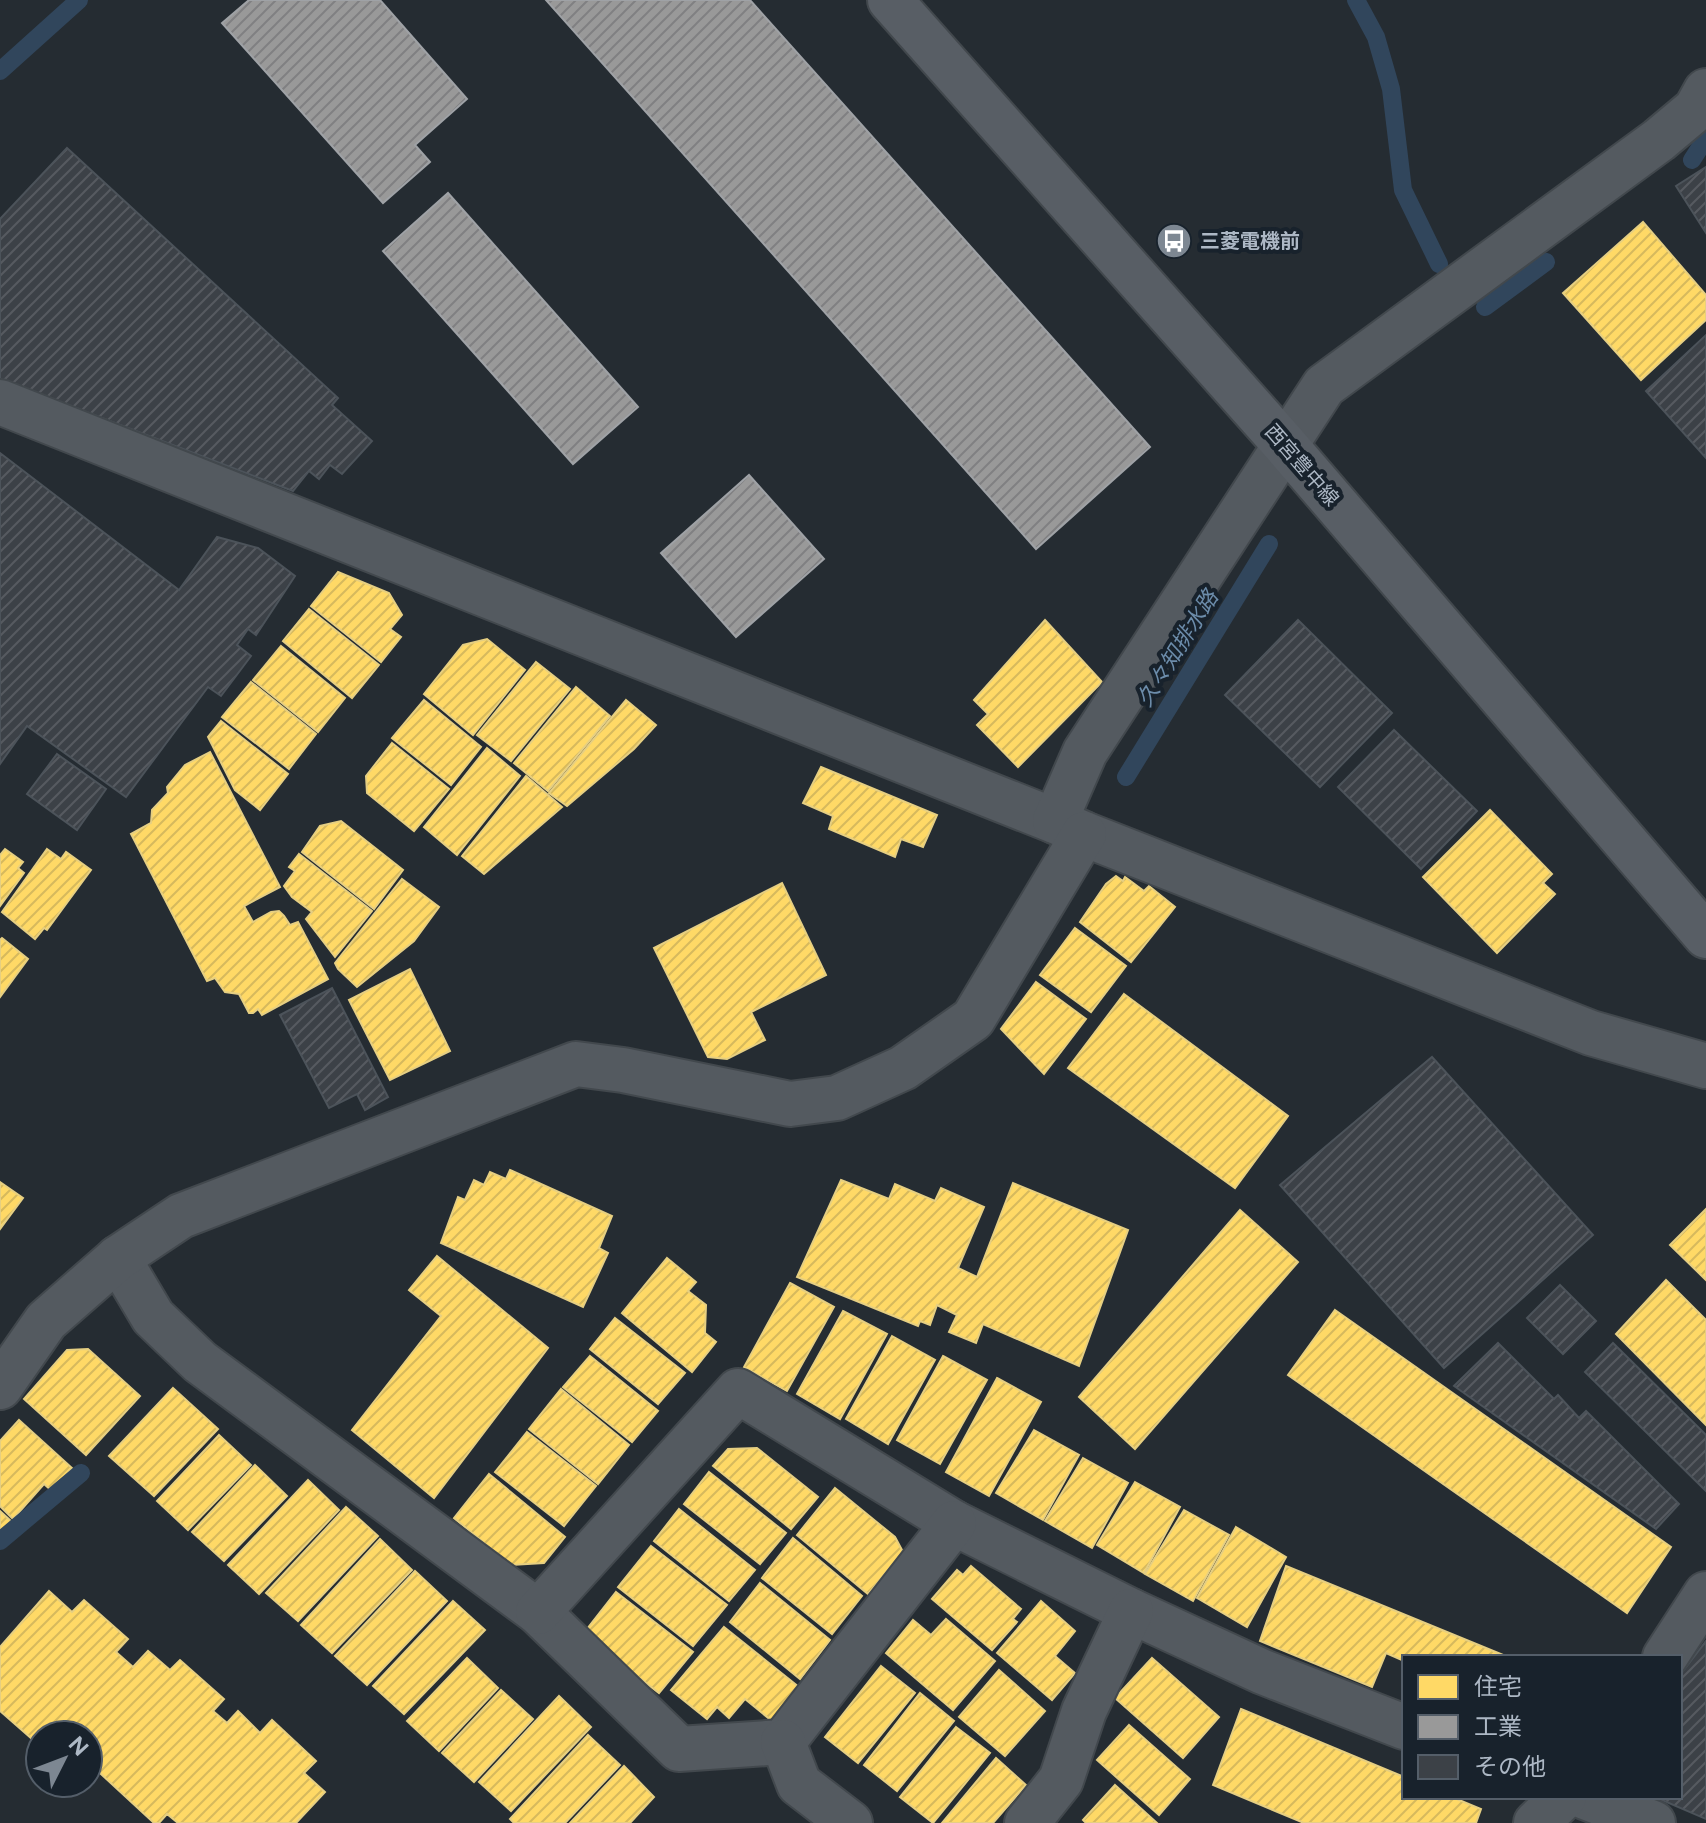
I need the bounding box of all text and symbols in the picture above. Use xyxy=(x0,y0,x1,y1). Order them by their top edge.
bus stop icon: 三菱電機前 xyxy=(1155,222,1193,260)
place label: 三菱電機前 xyxy=(1200,229,1300,253)
street label: 西宮豊中線 xyxy=(1260,419,1344,511)
water label: 久々知排水路 xyxy=(1131,583,1225,711)
legend xyxy=(1402,1655,1682,1799)
text: 住宅 xyxy=(1474,1672,1522,1701)
text: 工業 xyxy=(1474,1712,1522,1741)
north arrow xyxy=(24,1719,104,1799)
text: N xyxy=(63,1731,94,1761)
text: その他 xyxy=(1474,1752,1546,1781)

